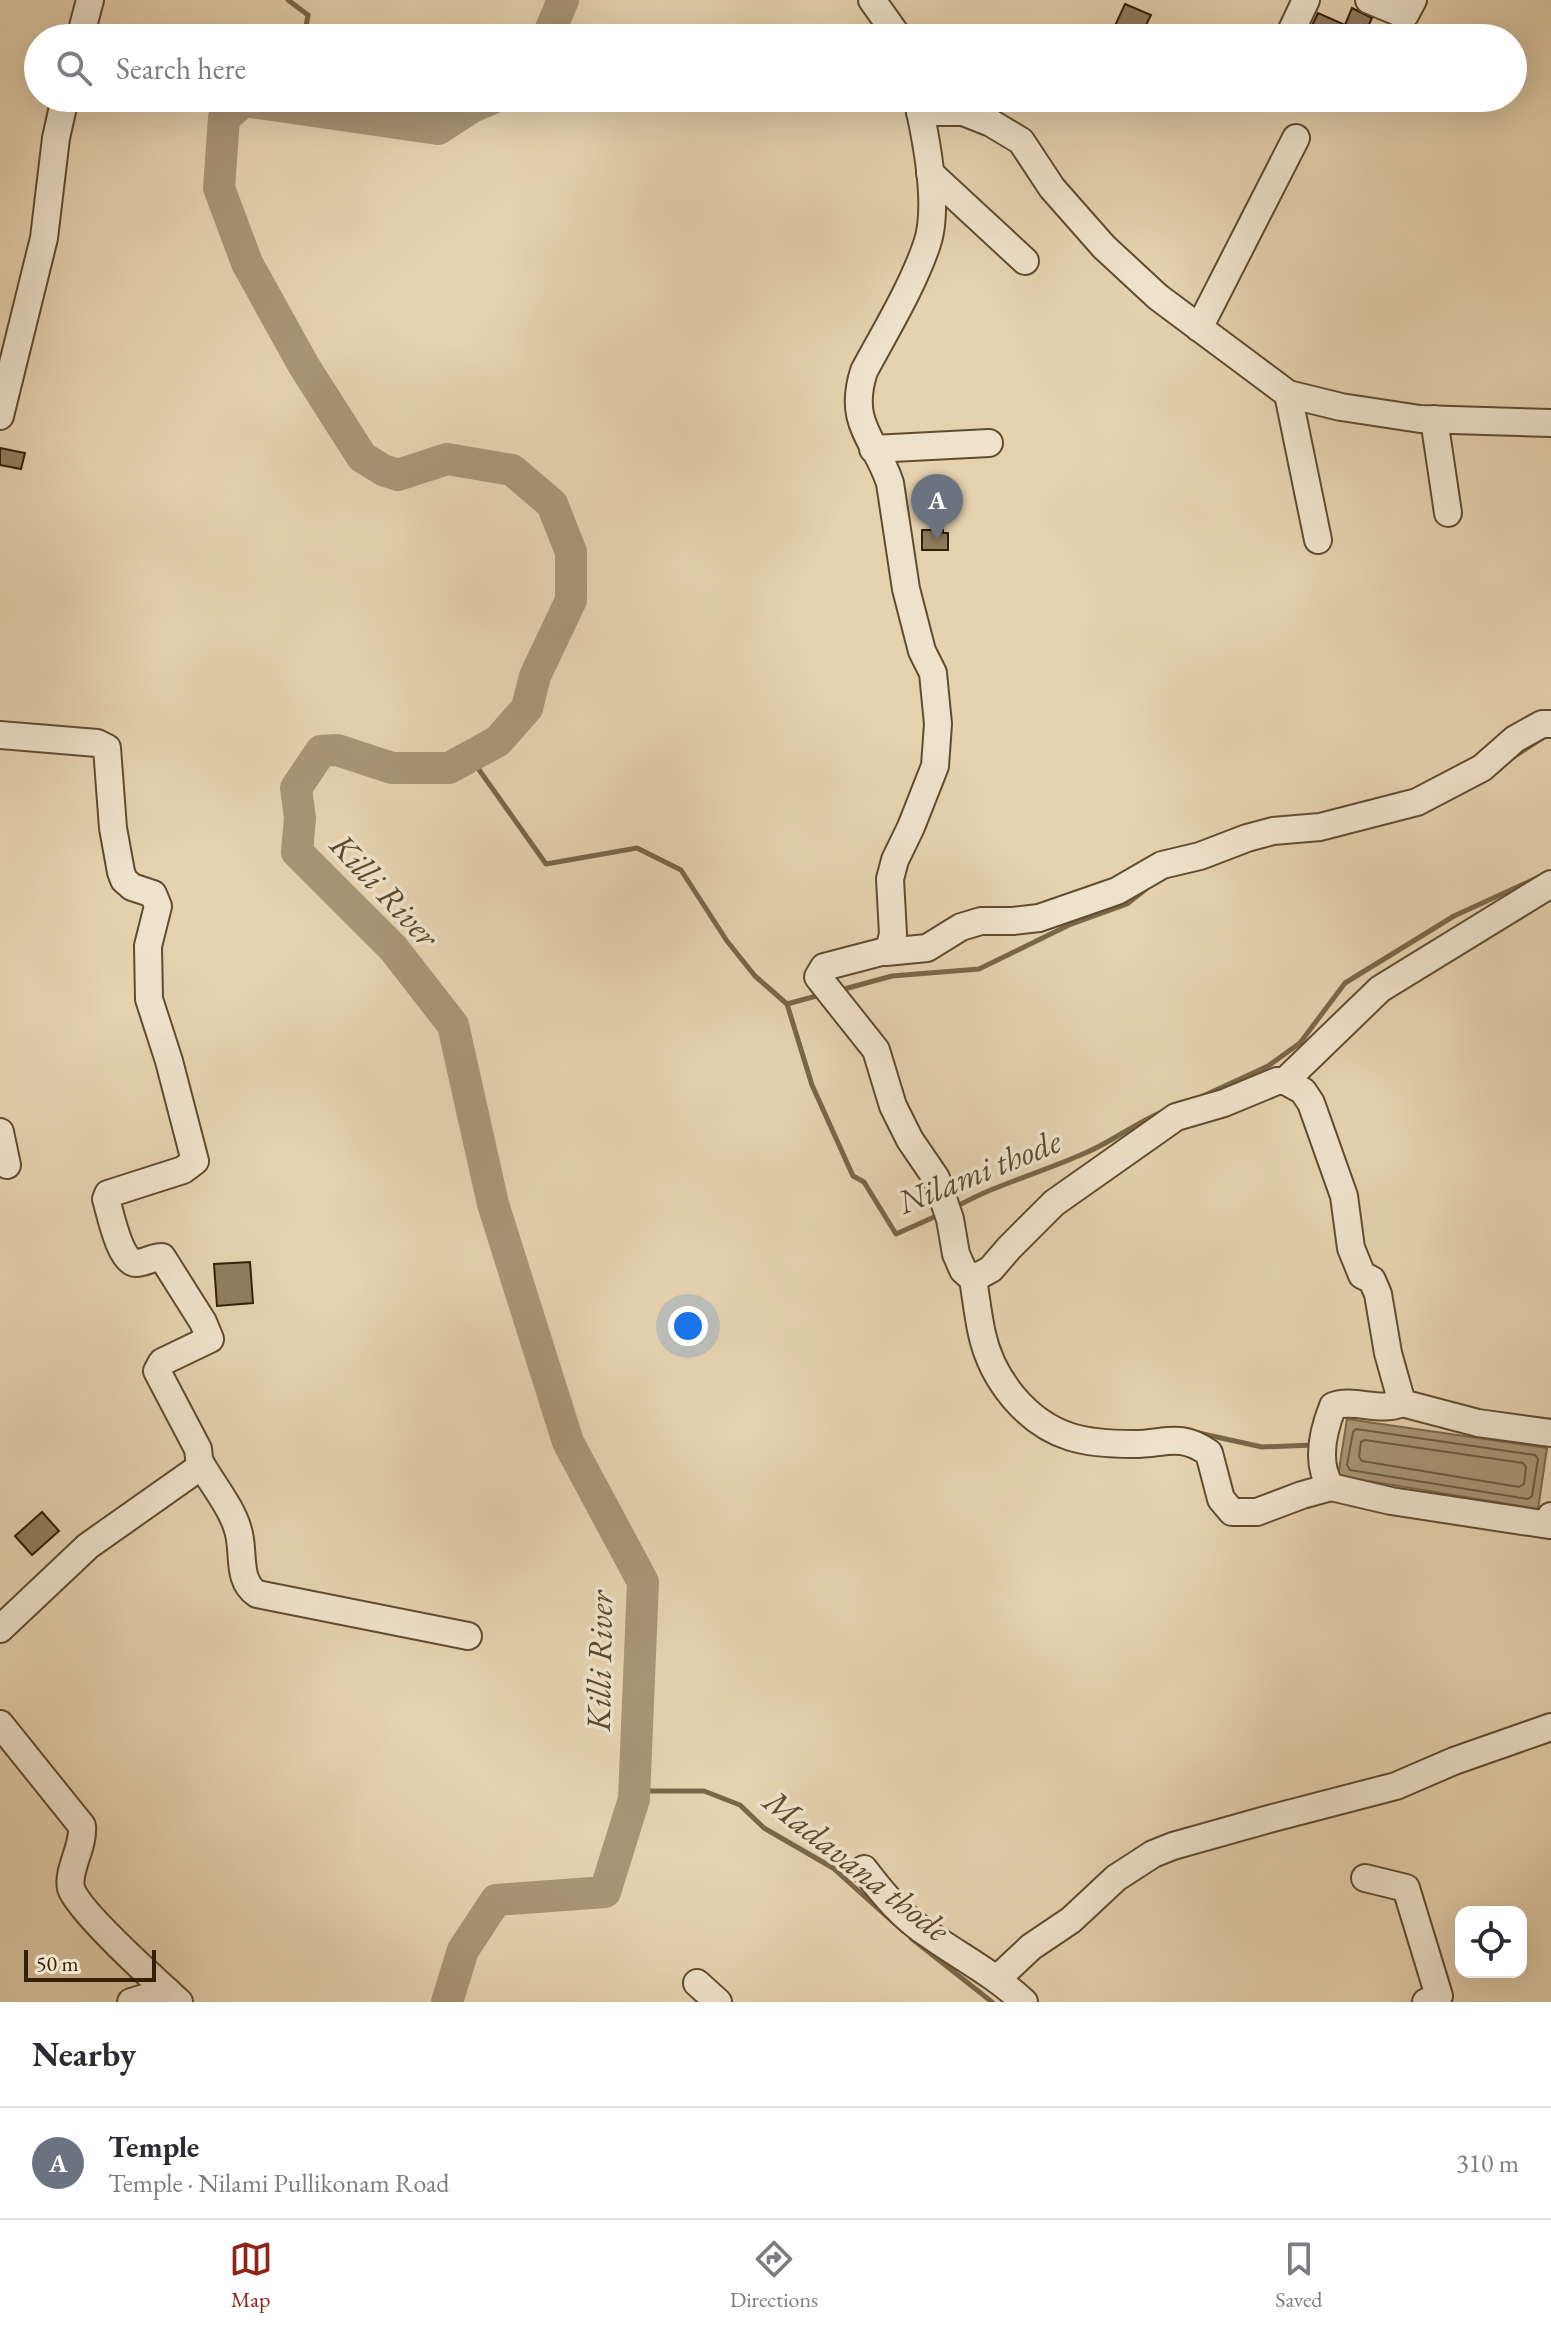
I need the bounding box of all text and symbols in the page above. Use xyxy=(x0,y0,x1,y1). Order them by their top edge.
search box xyxy=(24,24,1527,112)
icon: search xyxy=(52,46,96,90)
text: Search here xyxy=(116,49,246,88)
pin: A xyxy=(911,474,963,540)
water label: Killi River xyxy=(320,823,450,958)
water label: Nilami thode xyxy=(890,1118,1068,1224)
your location xyxy=(668,1306,708,1346)
water label: Killi River xyxy=(576,1588,622,1733)
water label: Madavana thode xyxy=(754,1778,959,1952)
map controls xyxy=(1455,1906,1527,1978)
button: locate xyxy=(1455,1906,1527,1978)
scale bar xyxy=(24,1946,156,1982)
text: 50 m xyxy=(36,1949,79,1978)
text: Nearby xyxy=(32,2032,136,2076)
text: Temple xyxy=(108,2127,199,2166)
text: A xyxy=(49,2146,67,2180)
text: 310 m xyxy=(1456,2146,1519,2180)
text: Temple · Nilami Pullikonam Road xyxy=(108,2166,449,2200)
tab: Map xyxy=(229,2237,273,2314)
tab: Directions xyxy=(730,2237,818,2314)
tab: Saved xyxy=(1275,2237,1322,2314)

